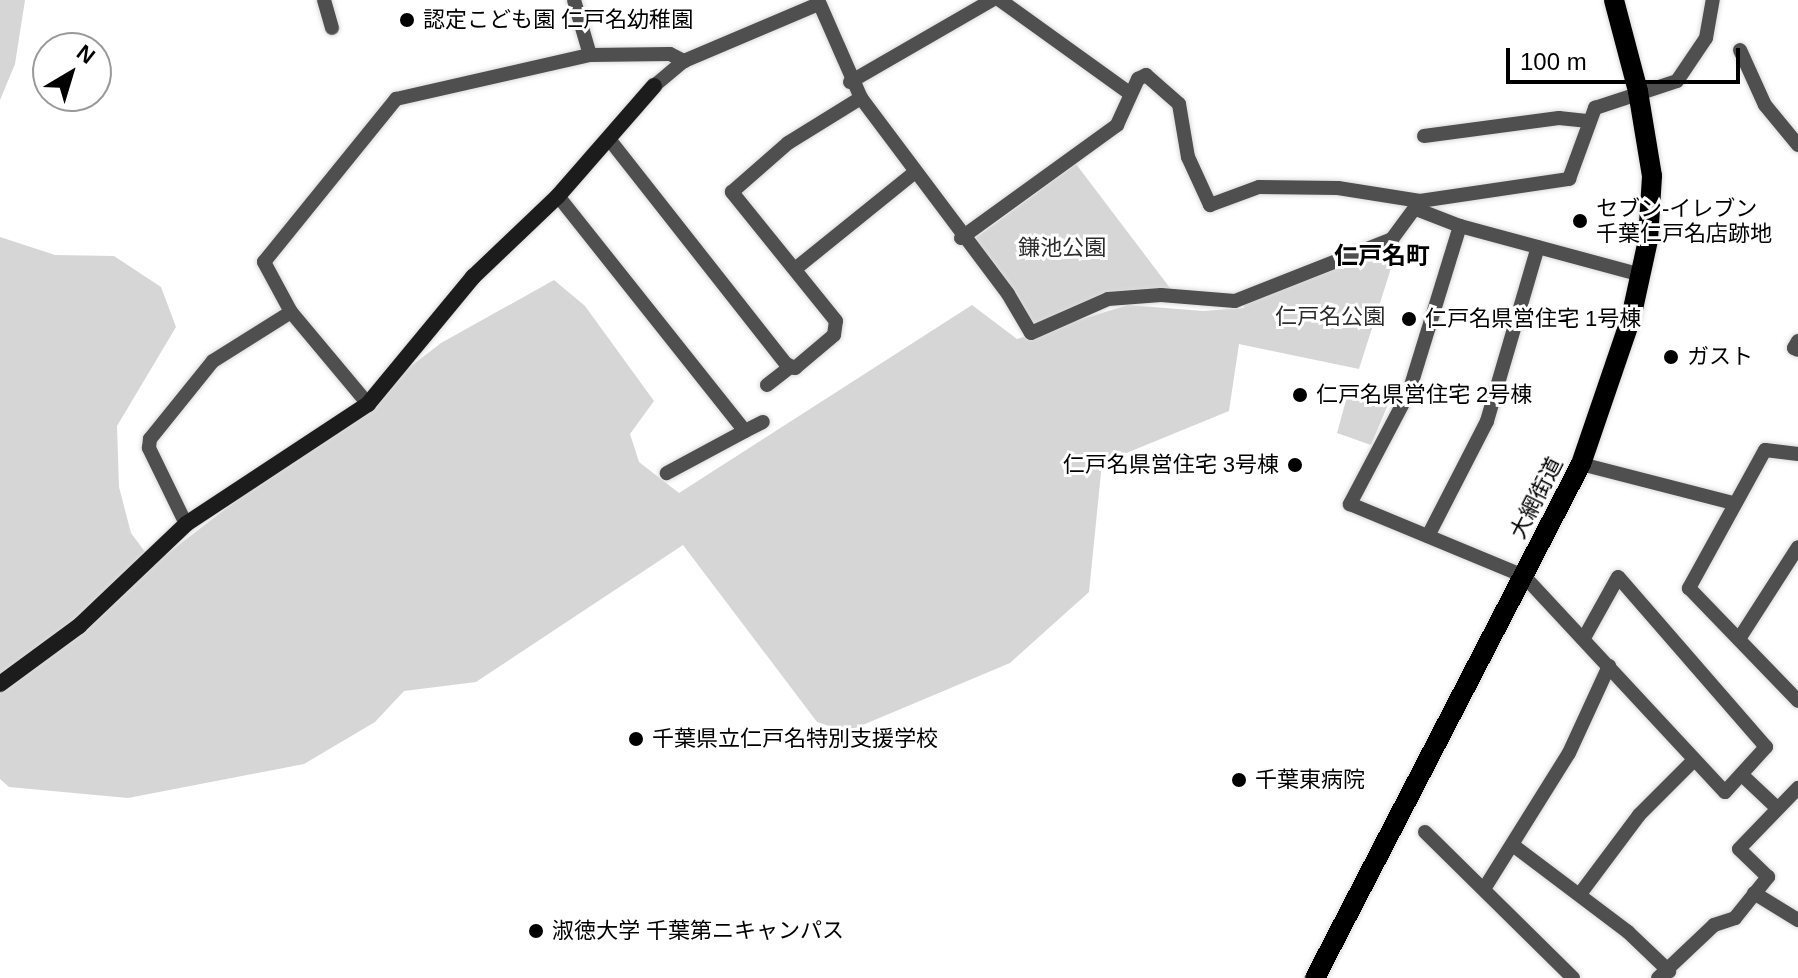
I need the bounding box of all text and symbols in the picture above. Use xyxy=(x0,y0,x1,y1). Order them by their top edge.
place label: 認定こども園 仁戸名幼稚園 xyxy=(423,7,693,33)
marker: 認定こども園 仁戸名幼稚園 xyxy=(398,11,416,29)
north arrow xyxy=(32,32,112,112)
scale bar xyxy=(1510,32,1744,82)
text: N xyxy=(72,40,100,69)
text: 100 m xyxy=(1520,48,1587,75)
place label: セブン-イレブン 千葉仁戸名店跡地 xyxy=(1596,195,1772,246)
marker: セブン-イレブン 千葉仁戸名店跡地 xyxy=(1571,212,1589,230)
park label: 鎌池公園 xyxy=(1018,235,1106,261)
district label: 仁戸名町 xyxy=(1334,242,1430,270)
park label: 仁戸名公園 xyxy=(1275,304,1385,330)
place label: 仁戸名県営住宅 1号棟 xyxy=(1425,306,1641,332)
marker: 仁戸名県営住宅 1号棟 xyxy=(1400,310,1418,328)
place label: ガスト xyxy=(1687,344,1753,370)
marker: ガスト xyxy=(1662,348,1680,366)
place label: 仁戸名県営住宅 2号棟 xyxy=(1316,382,1532,408)
marker: 仁戸名県営住宅 2号棟 xyxy=(1291,386,1309,404)
place label: 仁戸名県営住宅 3号棟 xyxy=(1063,452,1279,478)
street label: 大網街道 xyxy=(1504,453,1568,543)
marker: 仁戸名県営住宅 3号棟 xyxy=(1286,456,1304,474)
place label: 千葉県立仁戸名特別支援学校 xyxy=(652,726,938,752)
marker: 千葉県立仁戸名特別支援学校 xyxy=(627,730,645,748)
place label: 千葉東病院 xyxy=(1255,767,1365,793)
marker: 千葉東病院 xyxy=(1230,771,1248,789)
place label: 淑徳大学 千葉第ニキャンパス xyxy=(552,918,844,944)
marker: 淑徳大学 千葉第ニキャンパス xyxy=(527,922,545,940)

